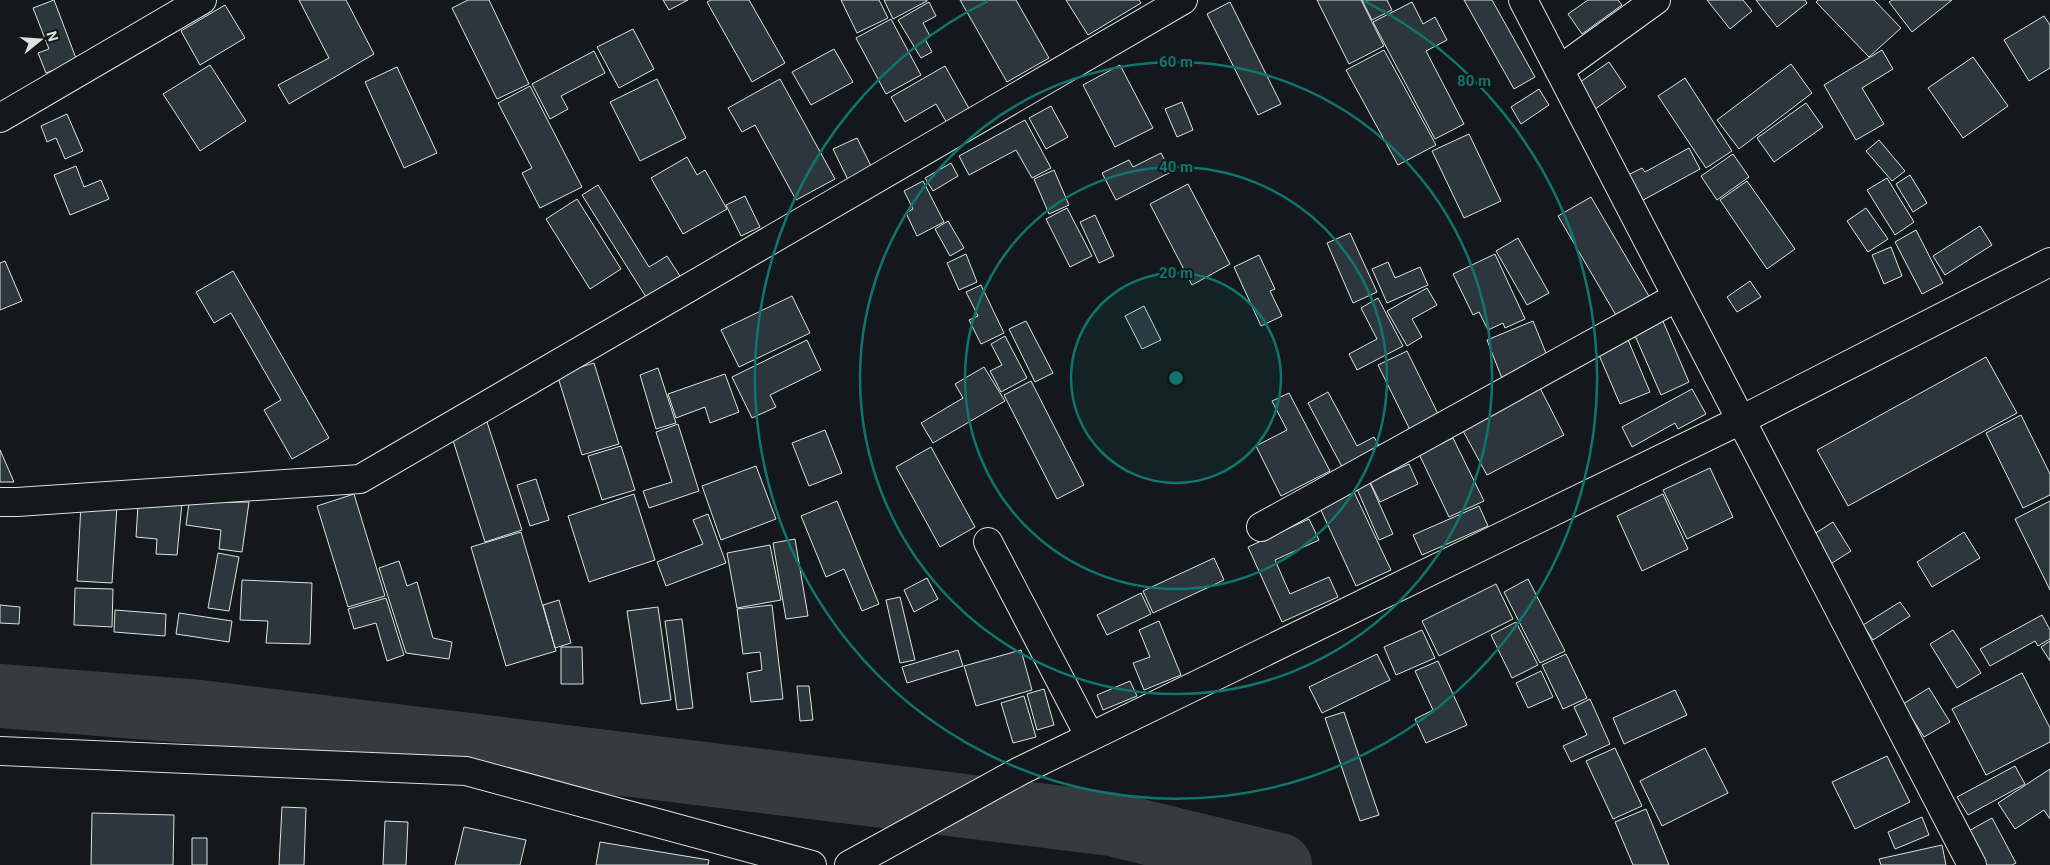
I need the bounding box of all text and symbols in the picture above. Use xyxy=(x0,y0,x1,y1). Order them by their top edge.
north arrow xyxy=(15,15,65,65)
text: N xyxy=(43,29,62,43)
text: 60 m xyxy=(1159,53,1193,71)
text: 80 m xyxy=(1457,72,1491,90)
text: 40 m xyxy=(1159,158,1193,176)
text: 20 m xyxy=(1159,264,1193,282)
centre of rings xyxy=(1167,369,1185,387)

